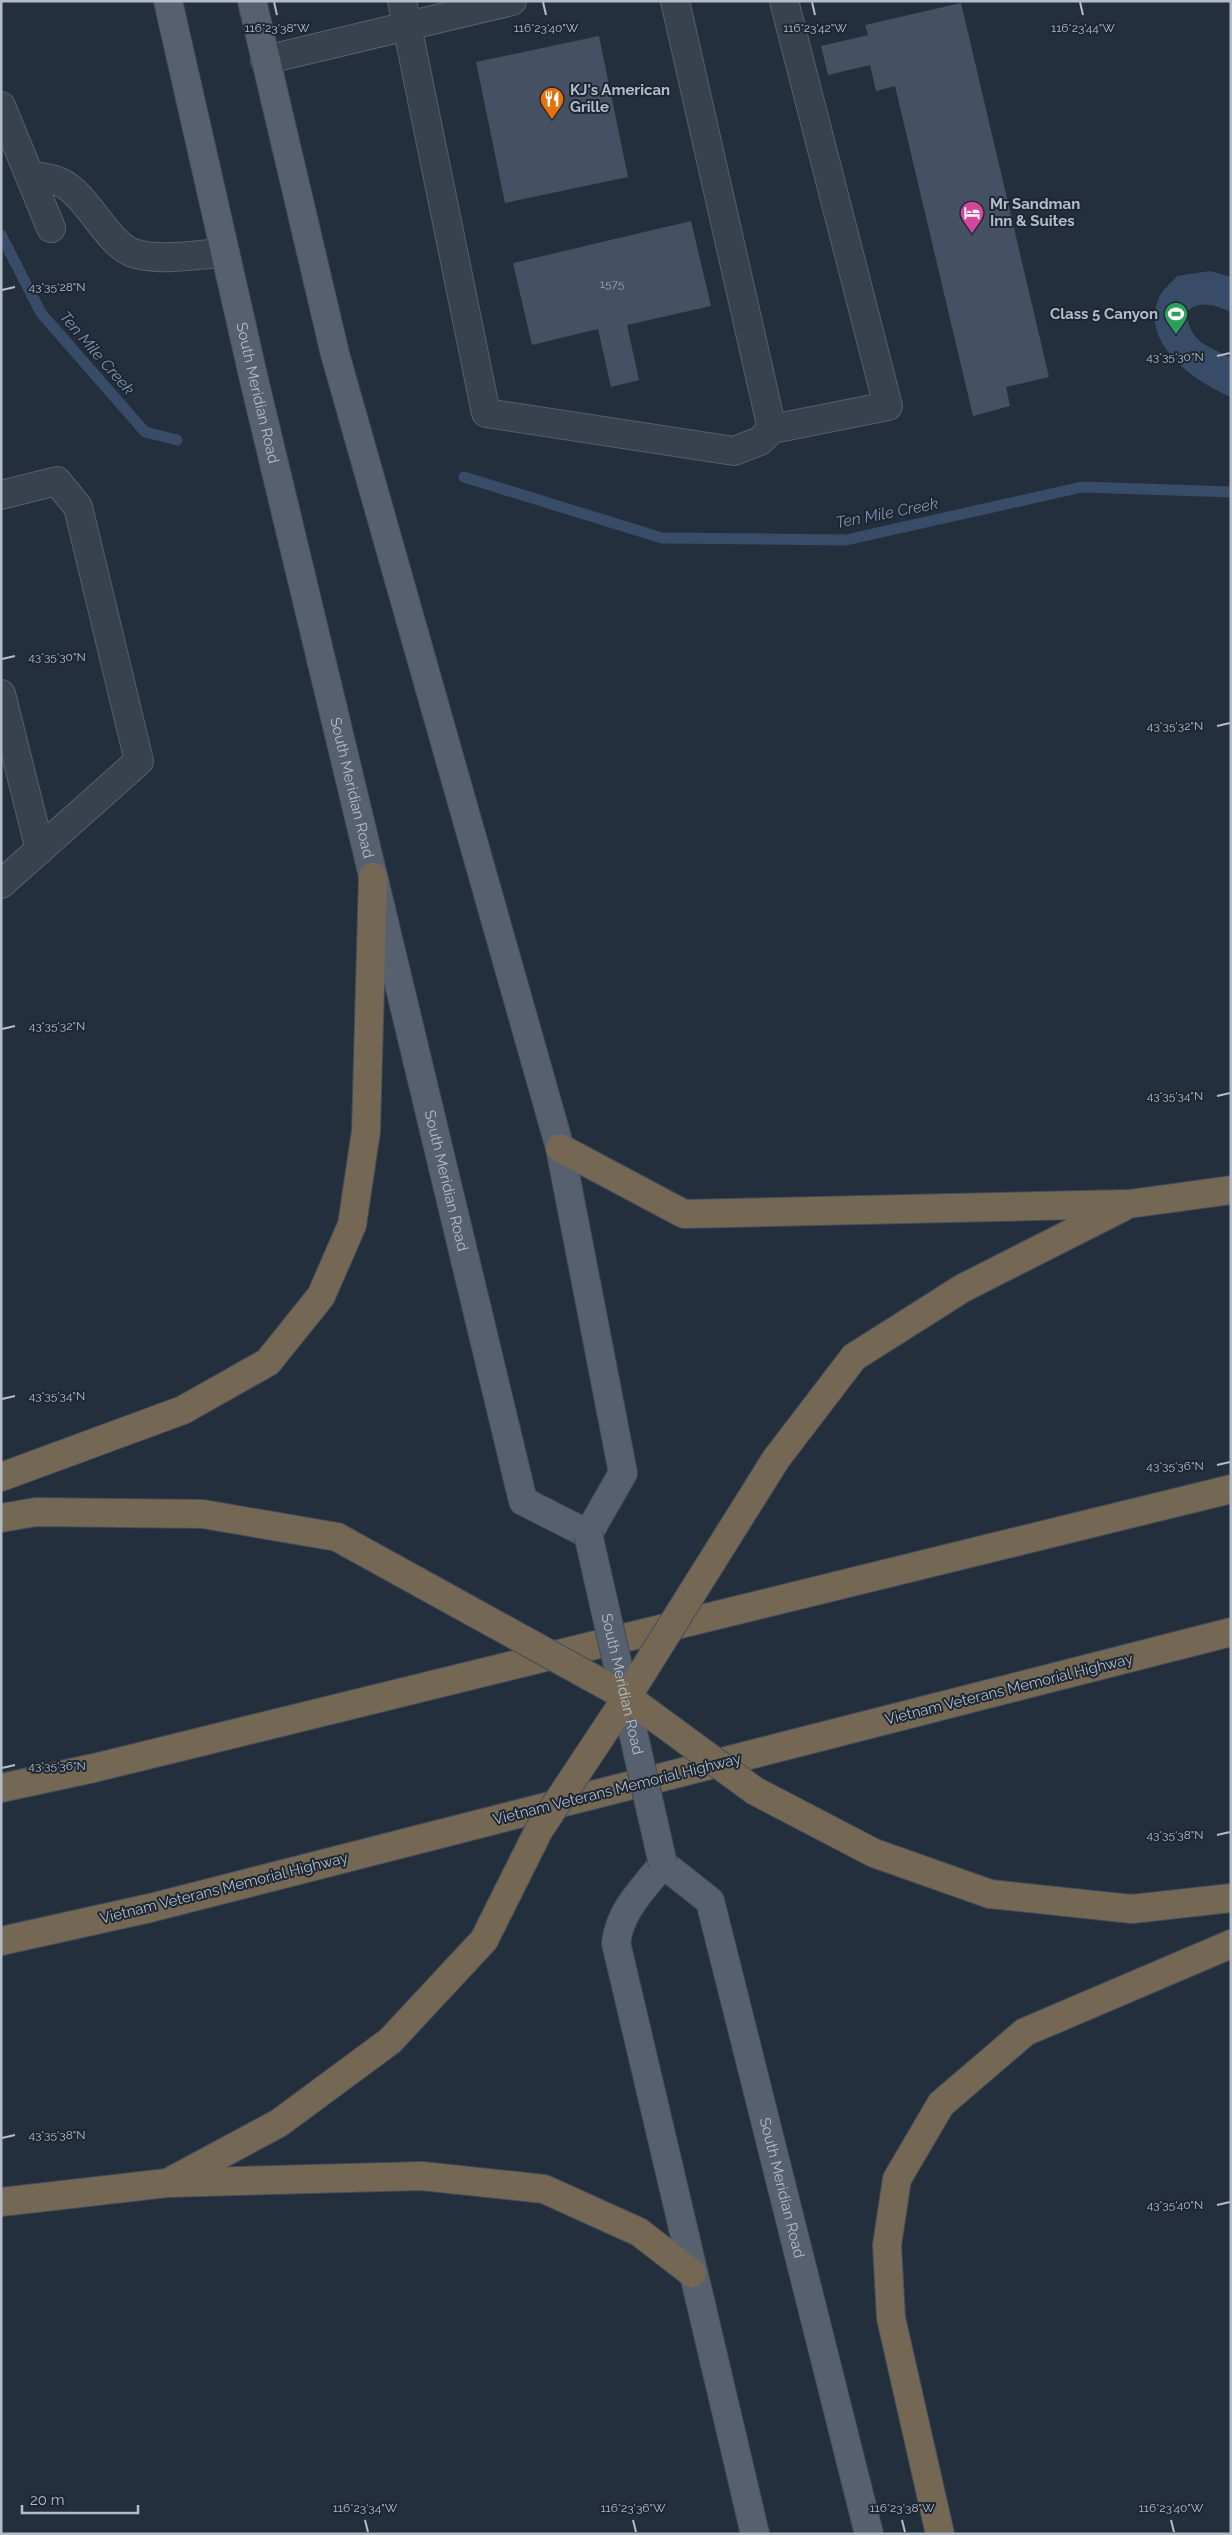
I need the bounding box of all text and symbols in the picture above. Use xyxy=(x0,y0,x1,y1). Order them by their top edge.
text: 116°23'38"W xyxy=(244,21,310,35)
text: 116°23'40"W xyxy=(514,21,579,35)
text: 116°23'42"W xyxy=(783,21,847,35)
text: 116°23'44"W xyxy=(1051,21,1115,35)
place label: KJ's American Grille xyxy=(570,81,670,116)
restaurant icon: KJ's American Grille xyxy=(539,86,565,120)
place label: Mr Sandman Inn & Suites xyxy=(990,195,1080,230)
hotel icon: Mr Sandman Inn & Suites xyxy=(959,200,985,234)
house number: 1575 xyxy=(600,277,625,291)
text: 43°35'28"N xyxy=(28,280,86,294)
sports icon: Class 5 Canyon xyxy=(1163,301,1189,335)
place label: Class 5 Canyon xyxy=(1050,305,1158,323)
water label: Ten Mile Creek xyxy=(56,307,139,399)
street label: South Meridian Road xyxy=(232,321,283,465)
text: 43°35'30"N xyxy=(1146,350,1204,364)
water label: Ten Mile Creek xyxy=(834,494,940,532)
text: 43°35'30"N xyxy=(28,650,86,664)
street label: South Meridian Road xyxy=(326,715,377,860)
text: 43°35'32"N xyxy=(1147,719,1203,733)
text: 43°35'32"N xyxy=(29,1019,85,1033)
text: 43°35'34"N xyxy=(1147,1089,1203,1103)
street label: South Meridian Road xyxy=(421,1108,472,1253)
text: 43°35'34"N xyxy=(29,1389,85,1403)
text: 43°35'36"N xyxy=(1146,1459,1204,1473)
street label: South Meridian Road xyxy=(597,1612,647,1757)
street label: Vietnam Veterans Memorial Highway xyxy=(883,1649,1135,1729)
street label: Vietnam Veterans Memorial Highway xyxy=(491,1749,743,1829)
text: 43°35'36"N xyxy=(28,1759,86,1773)
text: 43°35'38"N xyxy=(1146,1828,1204,1842)
street label: Vietnam Veterans Memorial Highway xyxy=(98,1848,350,1928)
street label: South Meridian Road xyxy=(756,2116,808,2260)
text: 43°35'38"N xyxy=(28,2128,86,2142)
text: 43°35'40"N xyxy=(1147,2198,1203,2212)
scale bar xyxy=(22,2482,139,2514)
text: 20 m xyxy=(30,2491,65,2509)
text: 116°23'34"W xyxy=(333,2501,398,2515)
text: 116°23'36"W xyxy=(600,2501,666,2515)
text: 116°23'38"W xyxy=(869,2501,935,2515)
text: 116°23'40"W xyxy=(1139,2501,1204,2515)

